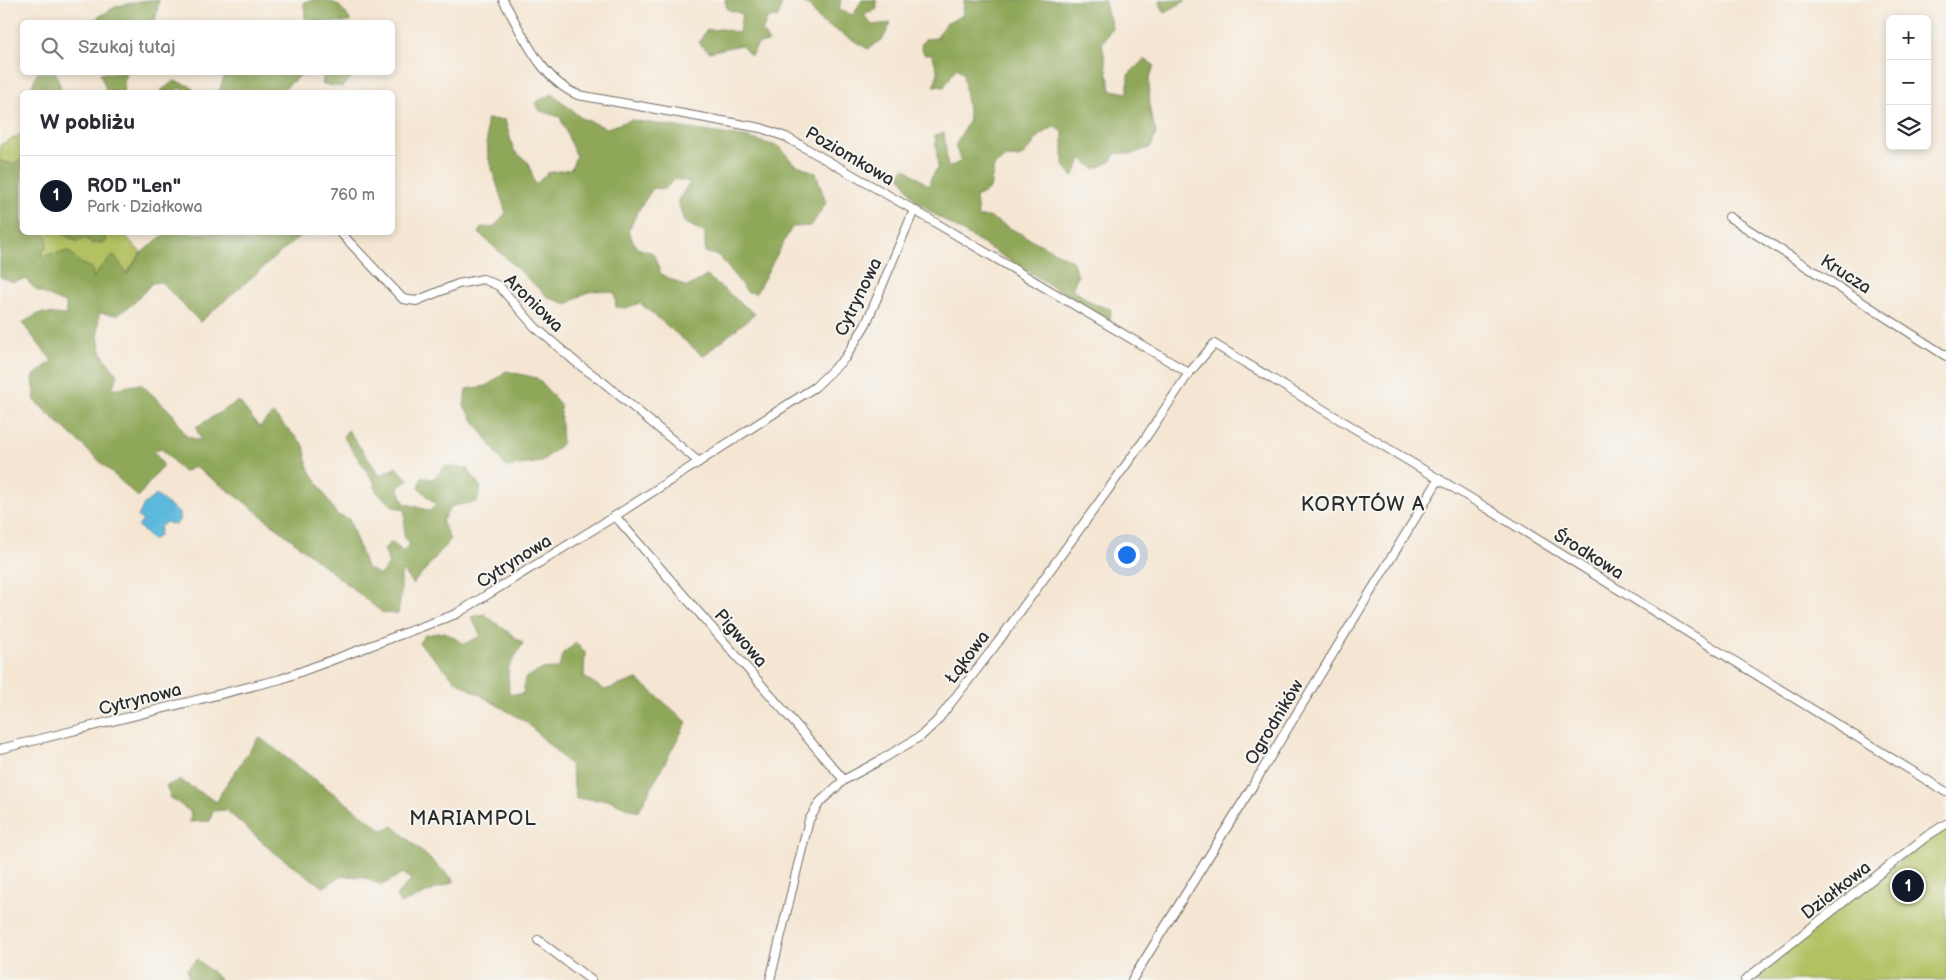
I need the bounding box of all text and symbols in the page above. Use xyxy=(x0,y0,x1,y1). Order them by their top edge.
map controls xyxy=(1886,15,1931,150)
button: + xyxy=(1886,15,1931,60)
search box xyxy=(20,20,395,75)
icon: search xyxy=(38,34,66,62)
text: Szukaj tutaj xyxy=(78,36,175,59)
button: − xyxy=(1886,60,1931,105)
button: layers xyxy=(1886,105,1931,150)
text: W pobliżu xyxy=(40,110,135,135)
street label: Poziomkowa xyxy=(801,122,898,190)
text: ROD "Len" xyxy=(87,175,181,198)
text: 1 xyxy=(53,186,59,205)
text: 760 m xyxy=(330,186,375,205)
text: Park · Działkowa xyxy=(87,198,203,217)
street label: Krucza xyxy=(1816,250,1875,299)
street label: Cytrynowa xyxy=(831,255,886,340)
street label: Aroniowa xyxy=(500,270,568,337)
district label: KORYTÓW A xyxy=(1301,492,1425,517)
street label: Środkowa xyxy=(1550,523,1629,584)
street label: Cytrynowa xyxy=(473,530,556,593)
your location xyxy=(1114,542,1140,568)
street label: Pigwowa xyxy=(710,605,772,672)
street label: Łąkowa xyxy=(941,627,994,688)
street label: Ogrodników xyxy=(1241,676,1308,769)
street label: Cytrynowa xyxy=(97,679,184,720)
district label: MARIAMPOL xyxy=(409,807,537,831)
street label: Działkowa xyxy=(1797,857,1875,924)
pin: 1 xyxy=(1892,867,1924,905)

